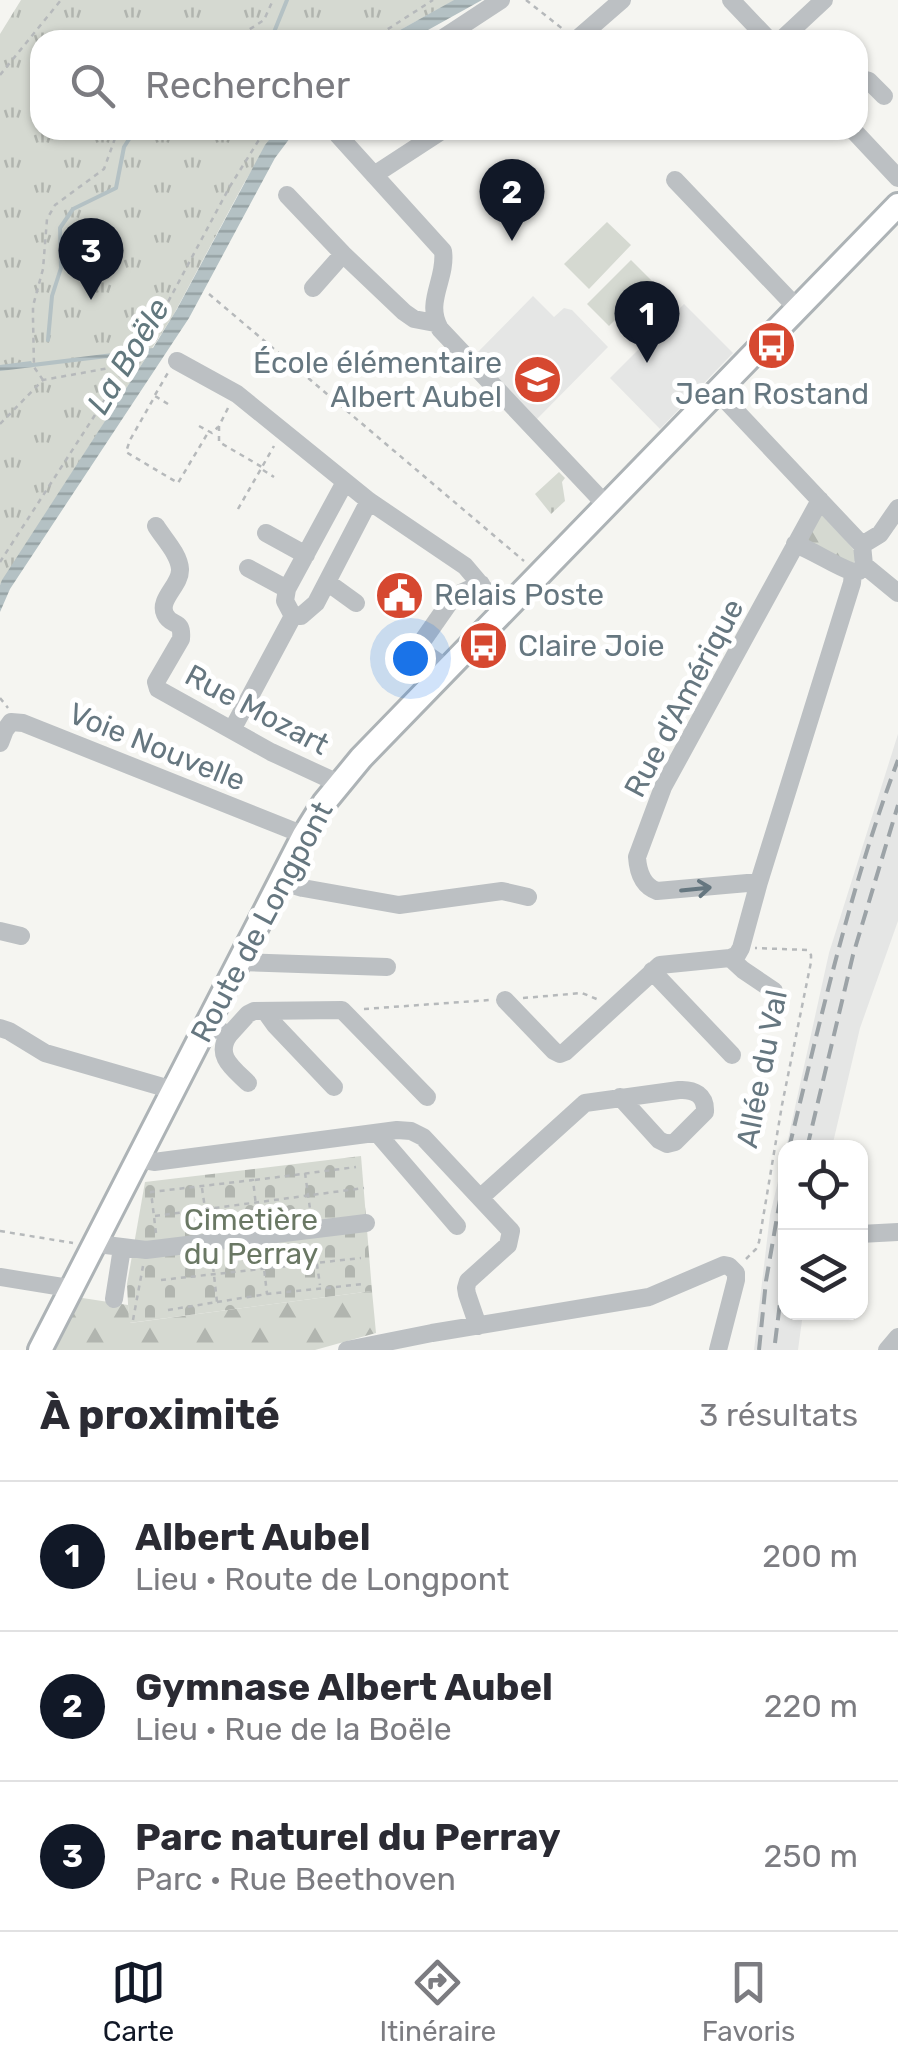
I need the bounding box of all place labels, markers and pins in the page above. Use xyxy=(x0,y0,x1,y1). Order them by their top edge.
pin: 2 xyxy=(480,158,544,241)
pin: 3 xyxy=(58,218,124,300)
pin: 1 xyxy=(614,280,680,363)
bus stop icon: Jean Rostand xyxy=(746,319,798,371)
place label: École élémentaire Albert Aubel xyxy=(253,345,502,415)
school or university icon: École élémentaire Albert Aubel xyxy=(511,354,563,406)
place label: Jean Rostand xyxy=(675,376,869,412)
public building icon: Relais Poste xyxy=(373,569,425,621)
place label: Relais Poste xyxy=(434,577,604,613)
bus stop icon: Claire Joie xyxy=(457,620,509,672)
place label: Claire Joie xyxy=(518,628,665,664)

